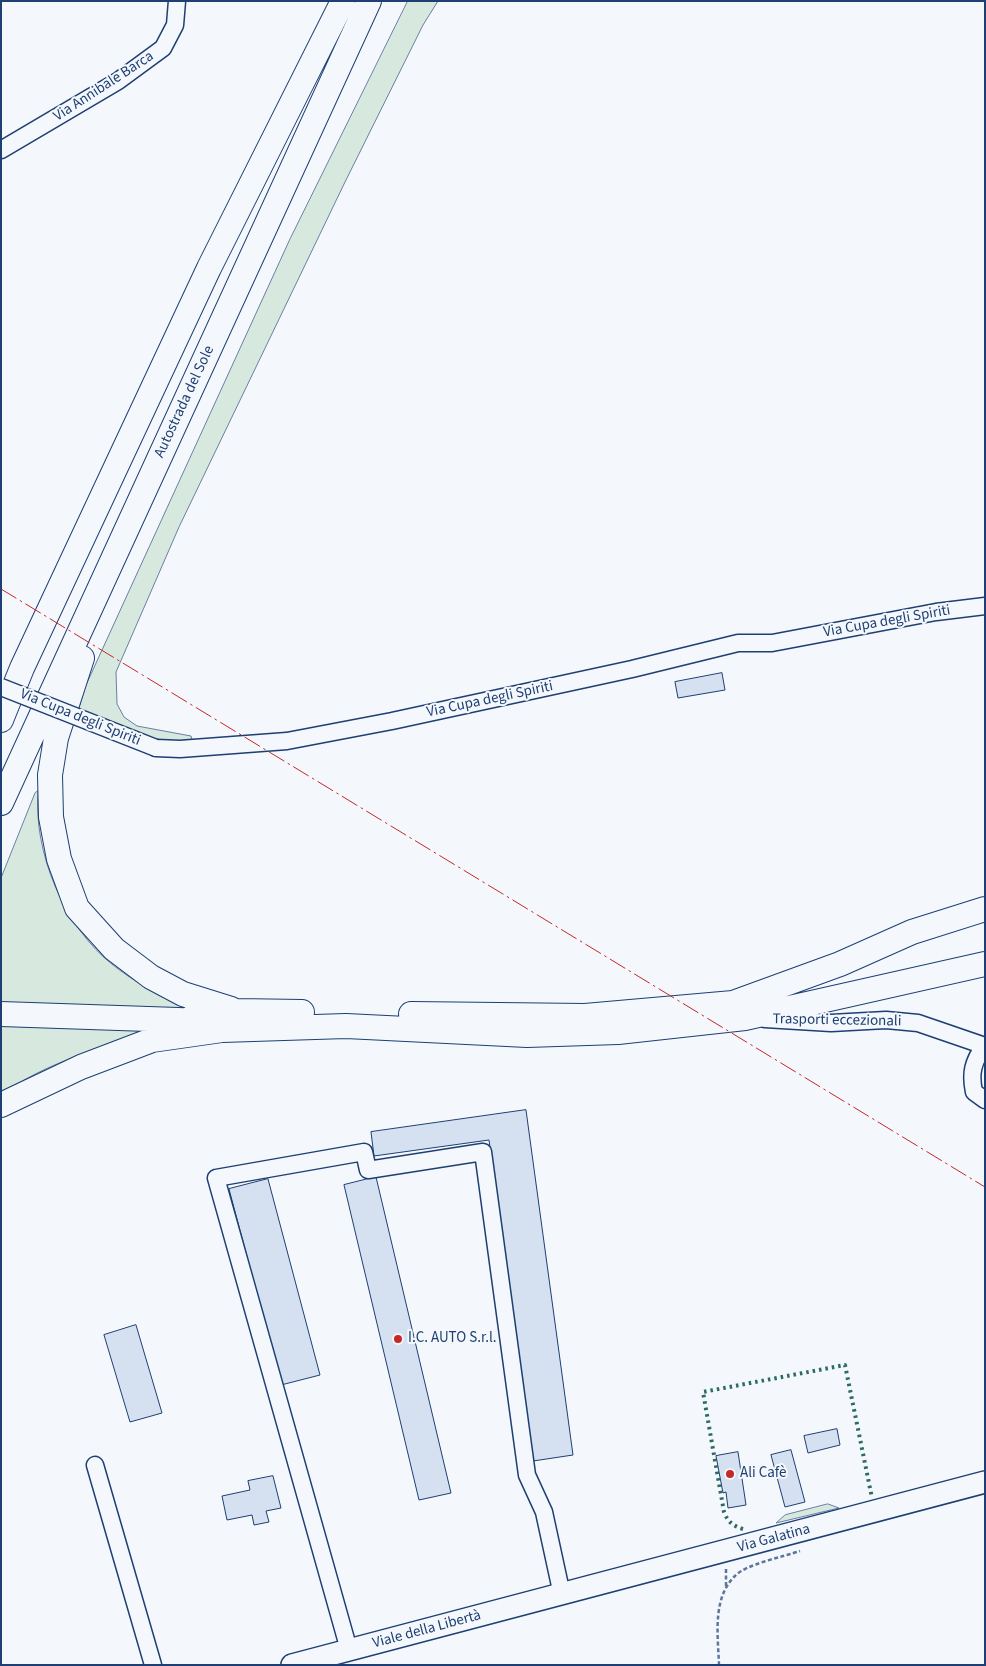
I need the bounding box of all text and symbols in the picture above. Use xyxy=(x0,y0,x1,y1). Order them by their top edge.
street label: Via Annibale Barca xyxy=(51,48,157,126)
street label: Autostrada del Sole xyxy=(151,343,219,461)
street label: Via Cupa degli Spiriti xyxy=(822,602,952,642)
street label: Via Cupa degli Spiriti xyxy=(425,678,555,722)
street label: Via Cupa degli Spiriti xyxy=(17,686,143,750)
street label: Trasporti eccezionali xyxy=(772,1011,902,1031)
place label: I.C. AUTO S.r.l. xyxy=(408,1330,497,1348)
marker: I.C. AUTO S.r.l. xyxy=(392,1333,404,1345)
place label: Ali Cafè xyxy=(740,1465,786,1483)
marker: Ali Cafè xyxy=(724,1468,736,1480)
street label: Via Galatina xyxy=(736,1521,812,1557)
street label: Viale della Libertà xyxy=(371,1607,483,1653)

